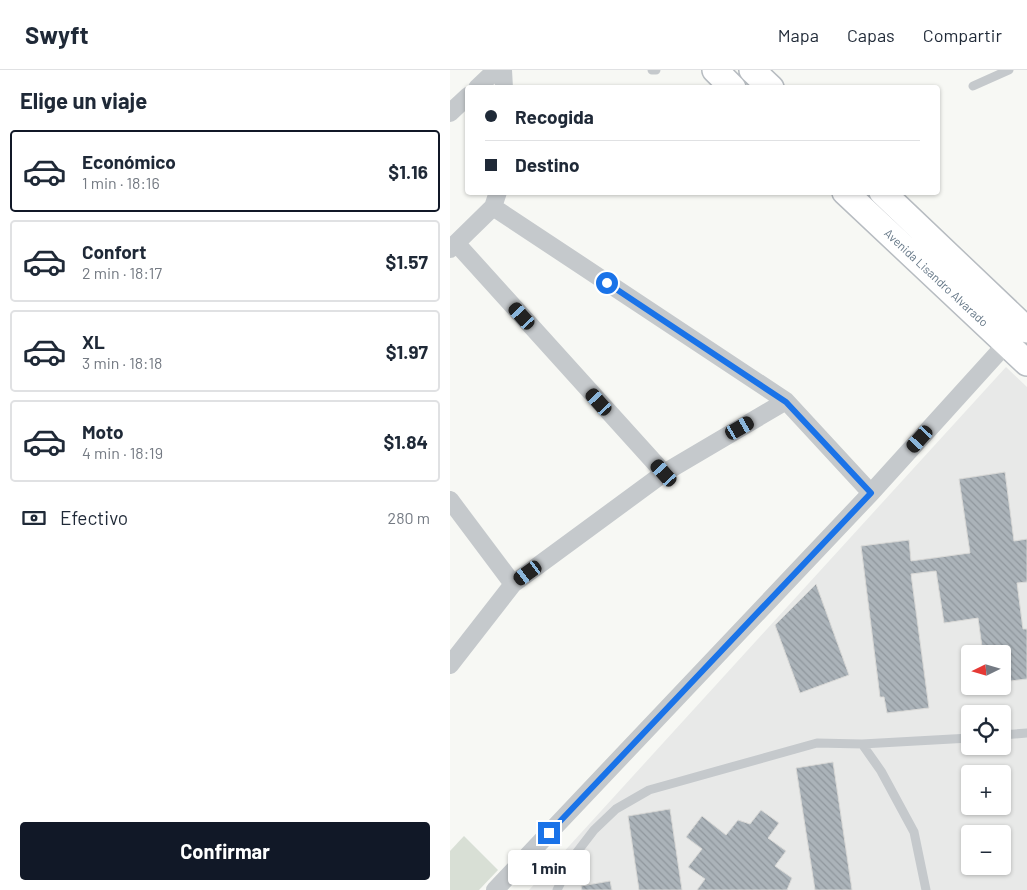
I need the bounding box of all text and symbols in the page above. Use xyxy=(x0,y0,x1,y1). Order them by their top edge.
text: Swyft xyxy=(25,20,89,49)
text: Mapa xyxy=(778,24,819,46)
text: Capas xyxy=(847,24,895,46)
text: Compartir xyxy=(923,24,1002,46)
text: Elige un viaje xyxy=(20,87,147,113)
text: Recogida xyxy=(515,105,594,128)
icon: car xyxy=(22,149,67,194)
text: Económico xyxy=(82,150,176,173)
text: Destino xyxy=(515,153,580,176)
text: $1.16 xyxy=(388,160,428,183)
text: 1 min · 18:16 xyxy=(82,173,160,192)
street label: Avenida Lisandro Alvarado xyxy=(882,226,991,329)
icon: car xyxy=(22,239,67,284)
text: Confort xyxy=(82,240,146,263)
text: $1.57 xyxy=(386,250,428,273)
text: 2 min · 18:17 xyxy=(82,263,162,282)
route start xyxy=(596,272,618,294)
car xyxy=(506,300,537,332)
icon: car xyxy=(22,329,67,374)
text: XL xyxy=(82,330,105,353)
text: $1.97 xyxy=(386,340,428,363)
text: 3 min · 18:18 xyxy=(82,353,162,372)
car xyxy=(583,386,614,418)
car xyxy=(723,414,756,442)
icon: car xyxy=(22,419,67,464)
text: Moto xyxy=(82,420,124,443)
car xyxy=(904,423,935,455)
text: $1.84 xyxy=(384,430,428,453)
text: 4 min · 18:19 xyxy=(82,443,163,462)
car xyxy=(648,457,679,489)
icon: cash xyxy=(20,504,48,532)
text: Efectivo xyxy=(60,506,128,529)
text: 280 m xyxy=(388,508,430,527)
car xyxy=(511,558,544,588)
north arrow xyxy=(961,645,1011,695)
map controls xyxy=(961,645,1011,875)
button: locate xyxy=(961,705,1011,755)
button: + xyxy=(961,765,1011,815)
button: Confirmar xyxy=(20,822,430,880)
route end xyxy=(538,822,560,844)
button: − xyxy=(961,825,1011,875)
callout: 1 min xyxy=(508,850,590,886)
text: 1 min xyxy=(531,858,567,877)

